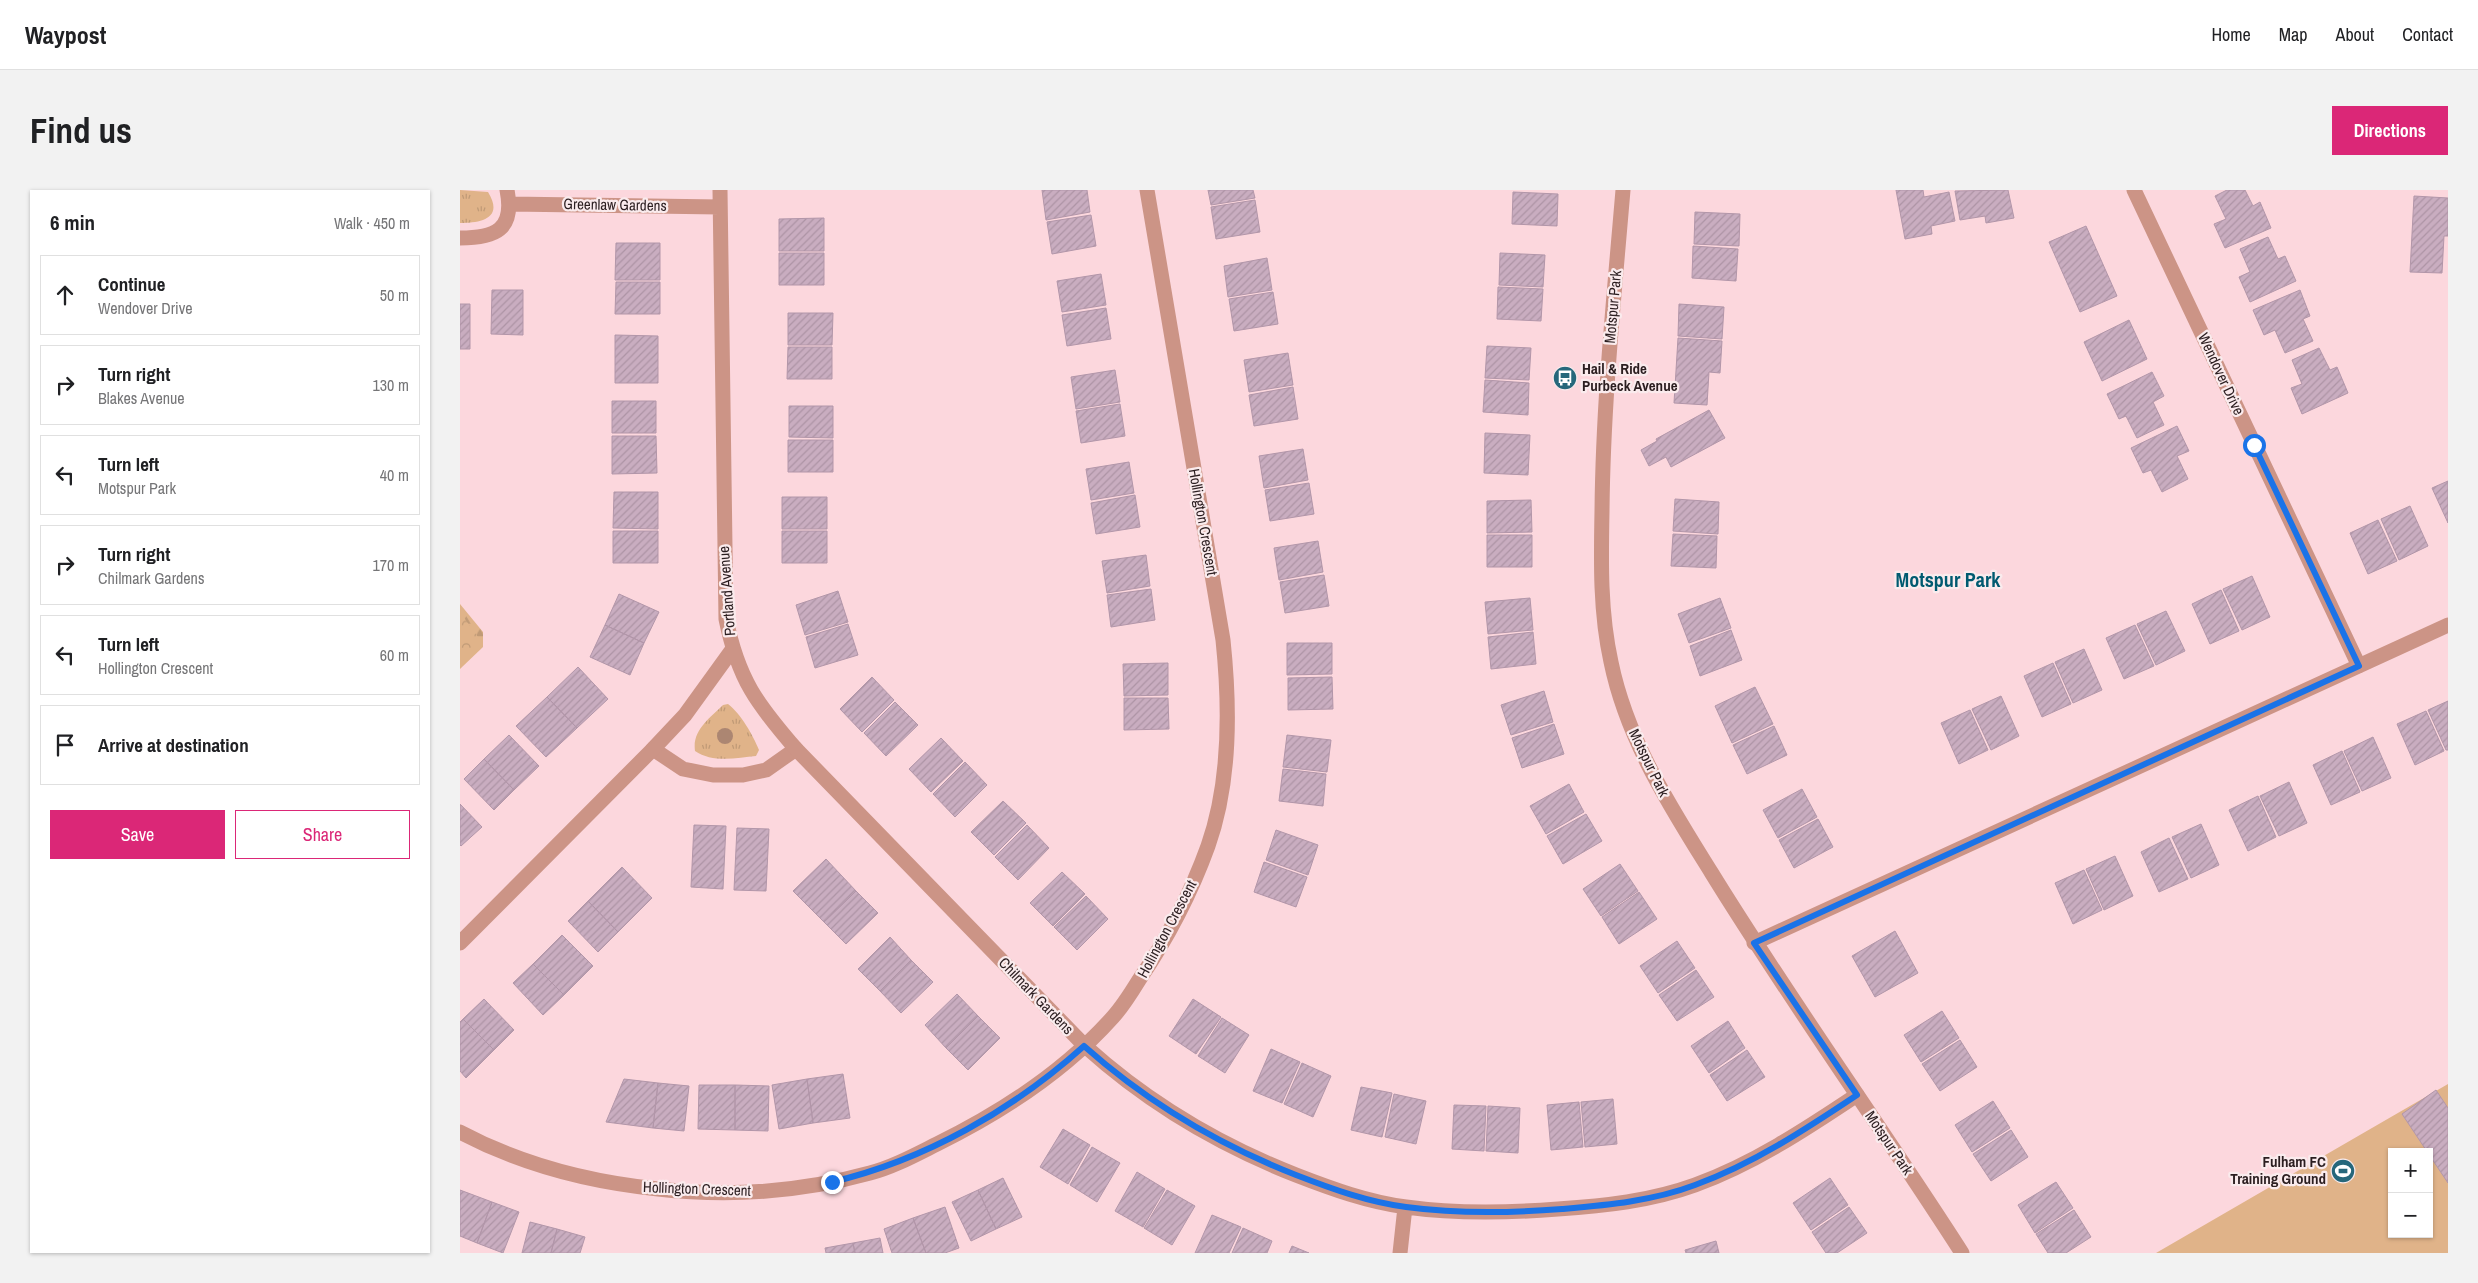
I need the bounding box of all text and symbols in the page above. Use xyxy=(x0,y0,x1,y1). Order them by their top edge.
text: Waypost xyxy=(25,19,106,51)
text: Home xyxy=(2211,22,2251,47)
text: Map xyxy=(2279,22,2308,47)
text: About xyxy=(2336,22,2374,47)
text: Contact xyxy=(2402,22,2453,47)
button: Directions xyxy=(2332,106,2448,155)
text: Find us xyxy=(30,107,132,154)
street label: Greenlaw Gardens xyxy=(563,193,667,216)
text: 6 min xyxy=(50,208,95,237)
text: Walk · 450 m xyxy=(334,212,410,234)
street label: Motspur Park xyxy=(1599,269,1626,344)
text: Continue xyxy=(98,271,166,297)
icon: ahead xyxy=(51,281,79,309)
text: 50 m xyxy=(380,284,409,306)
text: Wendover Drive xyxy=(98,297,193,319)
street label: Wendover Drive xyxy=(2193,329,2250,419)
place label: Hail & Ride Purbeck Avenue xyxy=(1582,358,1678,396)
text: Turn right xyxy=(98,361,170,387)
bus stop icon: Hail & Ride Purbeck Avenue xyxy=(1552,365,1578,391)
icon: right xyxy=(51,371,79,399)
text: 130 m xyxy=(373,374,409,396)
text: Blakes Avenue xyxy=(98,387,185,409)
route start xyxy=(2243,434,2266,457)
text: Turn left xyxy=(98,451,159,477)
icon: left xyxy=(51,461,79,489)
text: 40 m xyxy=(380,464,409,486)
street label: Hollington Crescent xyxy=(1184,467,1223,577)
text: Motspur Park xyxy=(98,477,176,499)
text: Turn right xyxy=(98,541,170,567)
street label: Portland Avenue xyxy=(713,545,740,637)
icon: right xyxy=(51,551,79,579)
text: 170 m xyxy=(373,554,409,576)
district label: Motspur Park xyxy=(1896,566,2001,593)
text: Chilmark Gardens xyxy=(98,567,204,589)
text: Turn left xyxy=(98,631,159,657)
icon: left xyxy=(51,641,79,669)
text: 60 m xyxy=(380,644,409,666)
text: Hollington Crescent xyxy=(98,657,213,679)
street label: Motspur Park xyxy=(1624,725,1675,801)
icon: arrive xyxy=(51,731,79,759)
text: Arrive at destination xyxy=(98,732,249,758)
button: Save xyxy=(50,810,225,859)
button: Share xyxy=(235,810,410,859)
street label: Hollington Crescent xyxy=(1132,876,1201,981)
street label: Chilmark Gardens xyxy=(994,952,1079,1039)
street label: Motspur Park xyxy=(1860,1107,1919,1180)
map controls xyxy=(2388,1148,2433,1238)
button: + xyxy=(2388,1148,2433,1193)
place label: Fulham FC Training Ground xyxy=(2230,1151,2326,1189)
sports icon: Fulham FC Training Ground xyxy=(2330,1158,2356,1184)
route end xyxy=(821,1171,844,1194)
street label: Hollington Crescent xyxy=(643,1176,752,1201)
button: − xyxy=(2388,1193,2433,1238)

